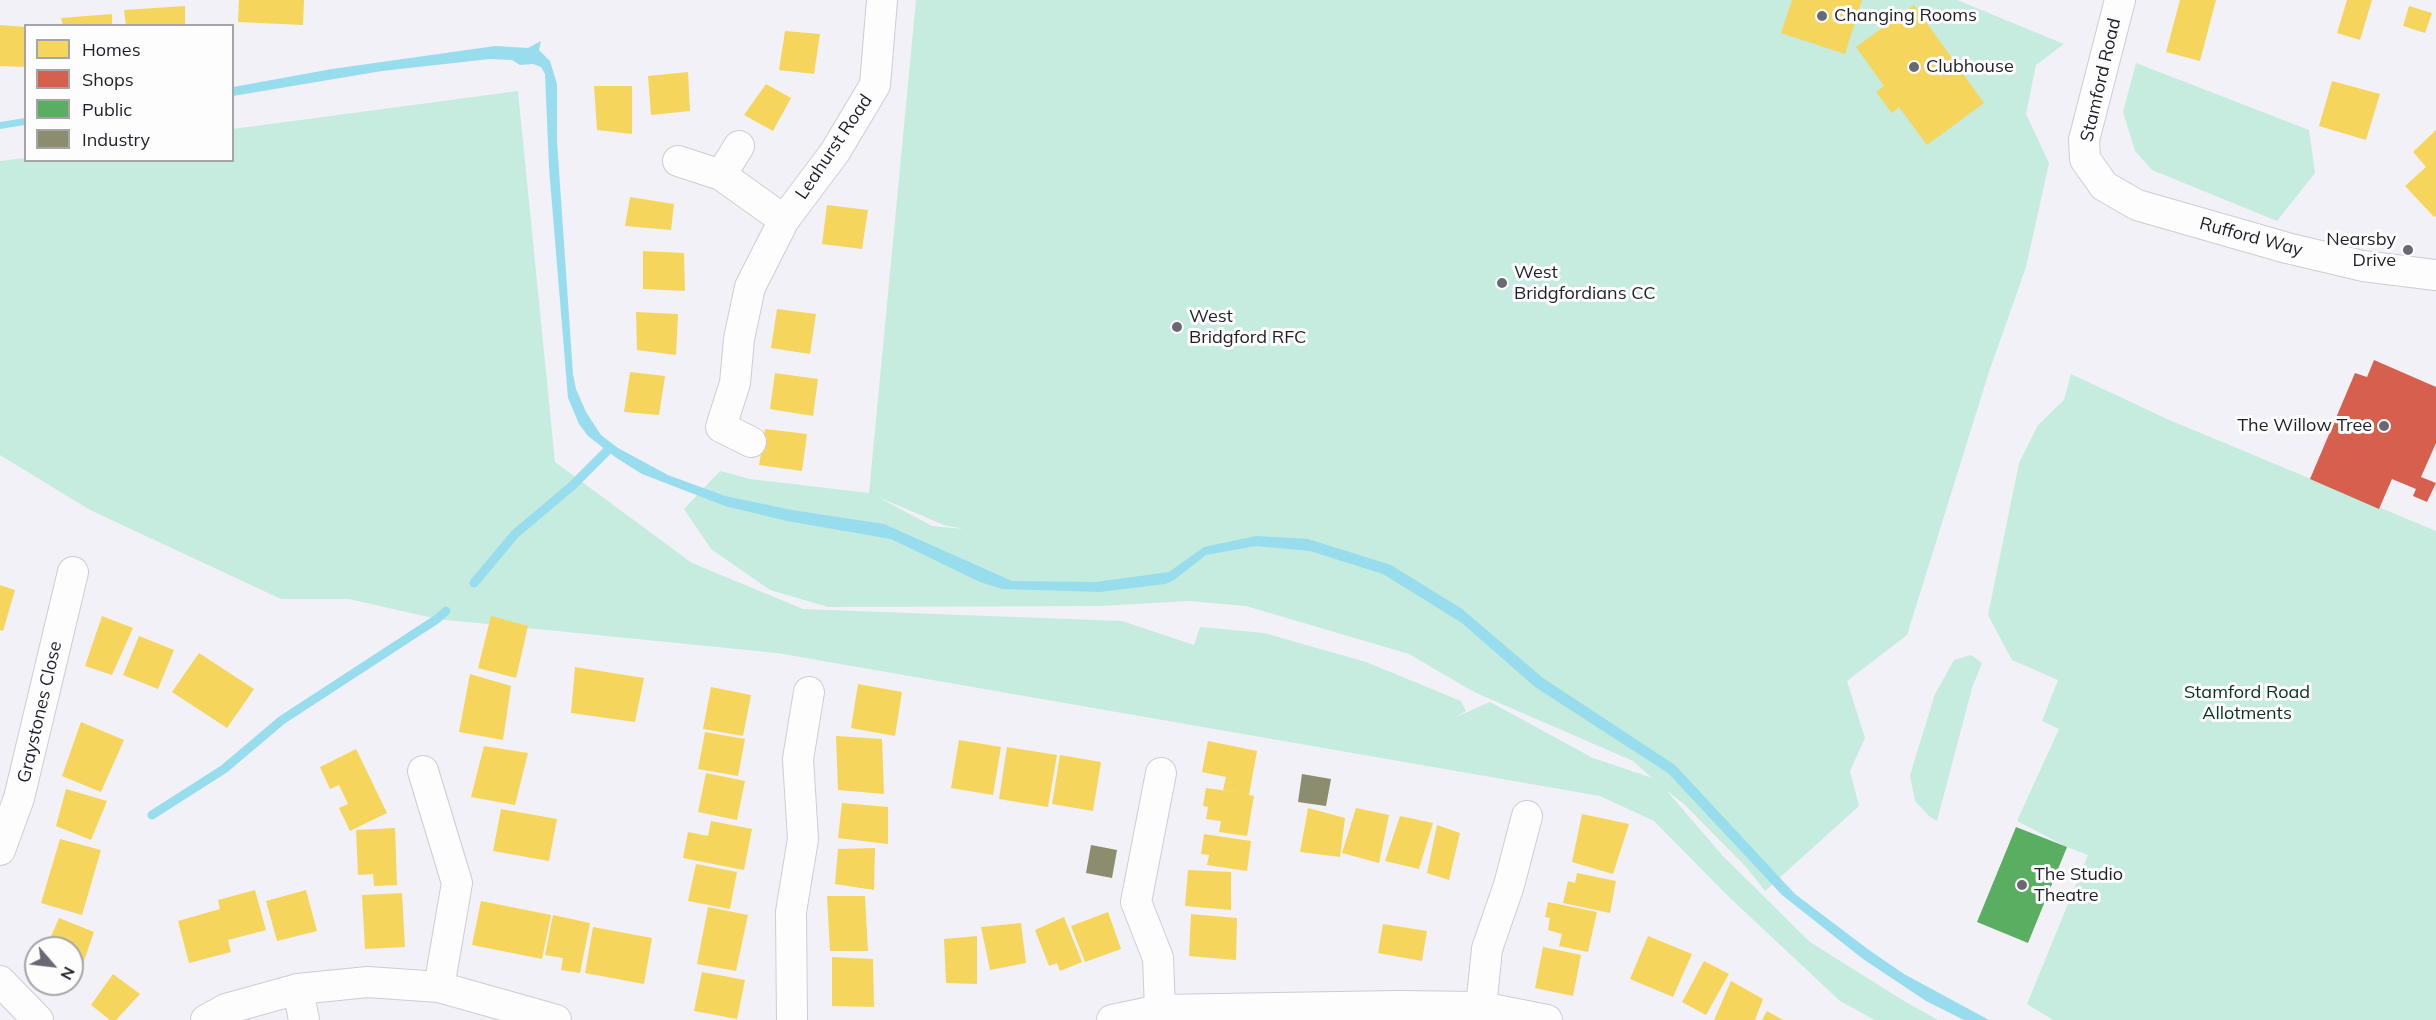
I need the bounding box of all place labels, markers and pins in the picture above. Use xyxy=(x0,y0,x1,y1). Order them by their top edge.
place label: Changing Rooms xyxy=(1834,5,1977,27)
marker: Changing Rooms xyxy=(1815,9,1829,23)
place label: Clubhouse xyxy=(1926,56,2014,78)
marker: Clubhouse xyxy=(1907,60,1921,74)
place label: Nearsby Drive xyxy=(2326,229,2396,272)
marker: Nearsby Drive xyxy=(2401,243,2415,257)
place label: West Bridgfordians CC xyxy=(1514,262,1656,304)
marker: West Bridgfordians CC xyxy=(1495,276,1509,290)
place label: West Bridgford RFC xyxy=(1189,306,1306,348)
marker: West Bridgford RFC xyxy=(1170,320,1184,334)
place label: The Willow Tree xyxy=(2237,415,2372,437)
marker: The Willow Tree xyxy=(2377,419,2391,433)
place label: The Studio Theatre xyxy=(2034,864,2123,906)
marker: The Studio Theatre xyxy=(2015,878,2029,892)

